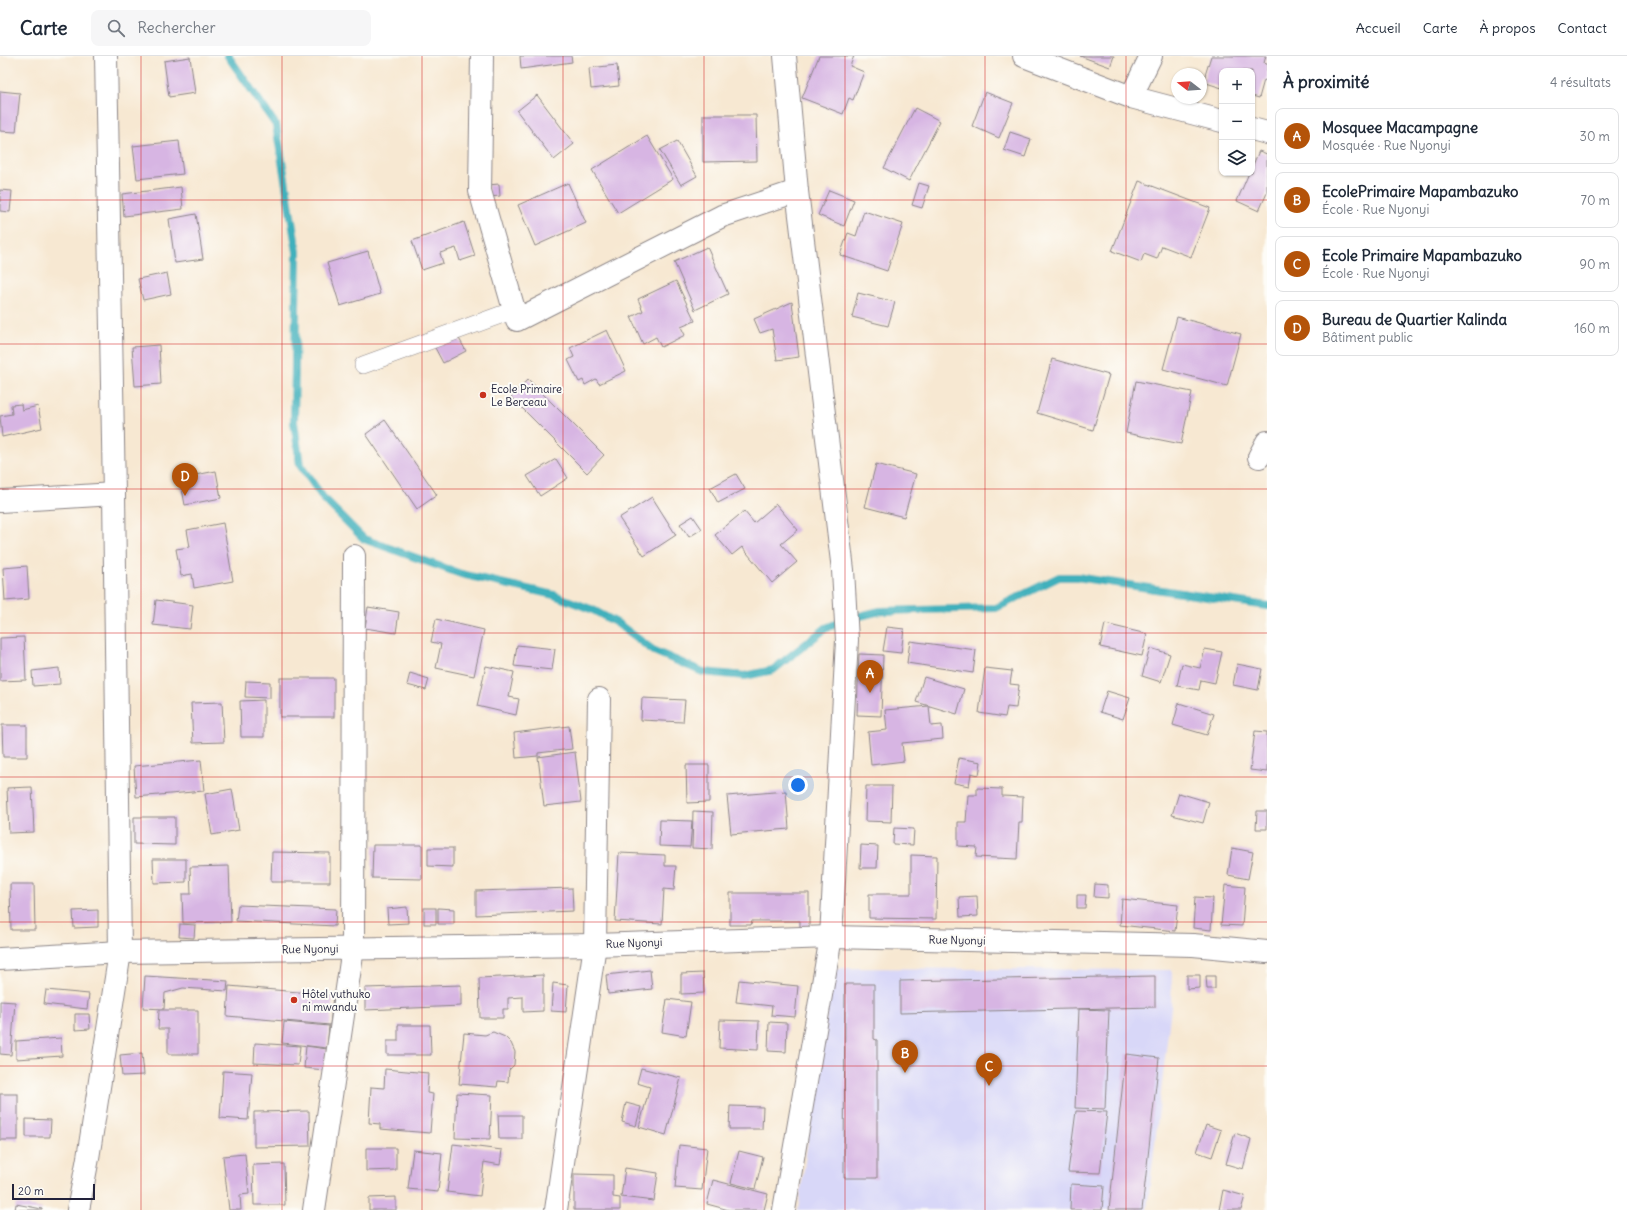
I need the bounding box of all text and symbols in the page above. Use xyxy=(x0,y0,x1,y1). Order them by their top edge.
search box xyxy=(91,10,371,46)
text: Carte xyxy=(20,16,67,40)
icon: search xyxy=(105,17,127,39)
text: Rechercher xyxy=(137,18,216,37)
text: Accueil xyxy=(1356,19,1401,37)
text: Carte xyxy=(1423,19,1458,37)
text: À propos xyxy=(1480,19,1536,37)
text: Contact xyxy=(1558,19,1607,37)
north arrow xyxy=(1171,68,1207,104)
map controls xyxy=(1219,68,1255,176)
button: + xyxy=(1219,68,1255,104)
text: À proximité xyxy=(1283,71,1369,93)
text: 4 résultats xyxy=(1550,74,1611,91)
button: − xyxy=(1219,104,1255,140)
text: Mosquee Macampagne xyxy=(1322,118,1478,137)
text: A xyxy=(1293,128,1301,145)
text: 30 m xyxy=(1580,128,1610,145)
text: Mosquée · Rue Nyonyi xyxy=(1322,137,1451,154)
button: layers xyxy=(1219,140,1255,176)
text: EcolePrimaire Mapambazuko xyxy=(1322,182,1518,201)
text: B xyxy=(1293,192,1301,209)
text: 70 m xyxy=(1581,192,1610,209)
text: École · Rue Nyonyi xyxy=(1322,201,1429,218)
text: Ecole Primaire Mapambazuko xyxy=(1322,246,1522,265)
text: C xyxy=(1293,256,1301,273)
text: 90 m xyxy=(1579,256,1610,273)
text: École · Rue Nyonyi xyxy=(1322,265,1429,282)
text: Bureau de Quartier Kalinda xyxy=(1322,310,1507,329)
text: D xyxy=(1292,320,1302,337)
text: 160 m xyxy=(1574,320,1610,337)
text: Bâtiment public xyxy=(1322,329,1413,346)
place label: Ecole Primaire Le Berceau xyxy=(491,382,562,409)
marker: Ecole Primaire Le Berceau xyxy=(478,390,488,400)
pin: D xyxy=(172,463,198,496)
pin: A xyxy=(857,660,883,693)
your location xyxy=(788,775,808,795)
street label: Rue Nyonyi xyxy=(928,933,986,947)
street label: Rue Nyonyi xyxy=(605,935,663,951)
street label: Rue Nyonyi xyxy=(281,942,339,956)
place label: Hôtel vuthuko ni mwandu xyxy=(302,987,371,1014)
marker: Hôtel vuthuko ni mwandu xyxy=(289,995,299,1005)
pin: B xyxy=(892,1040,918,1073)
pin: C xyxy=(976,1053,1002,1086)
scale bar xyxy=(12,1182,95,1201)
text: 20 m xyxy=(18,1184,44,1198)

